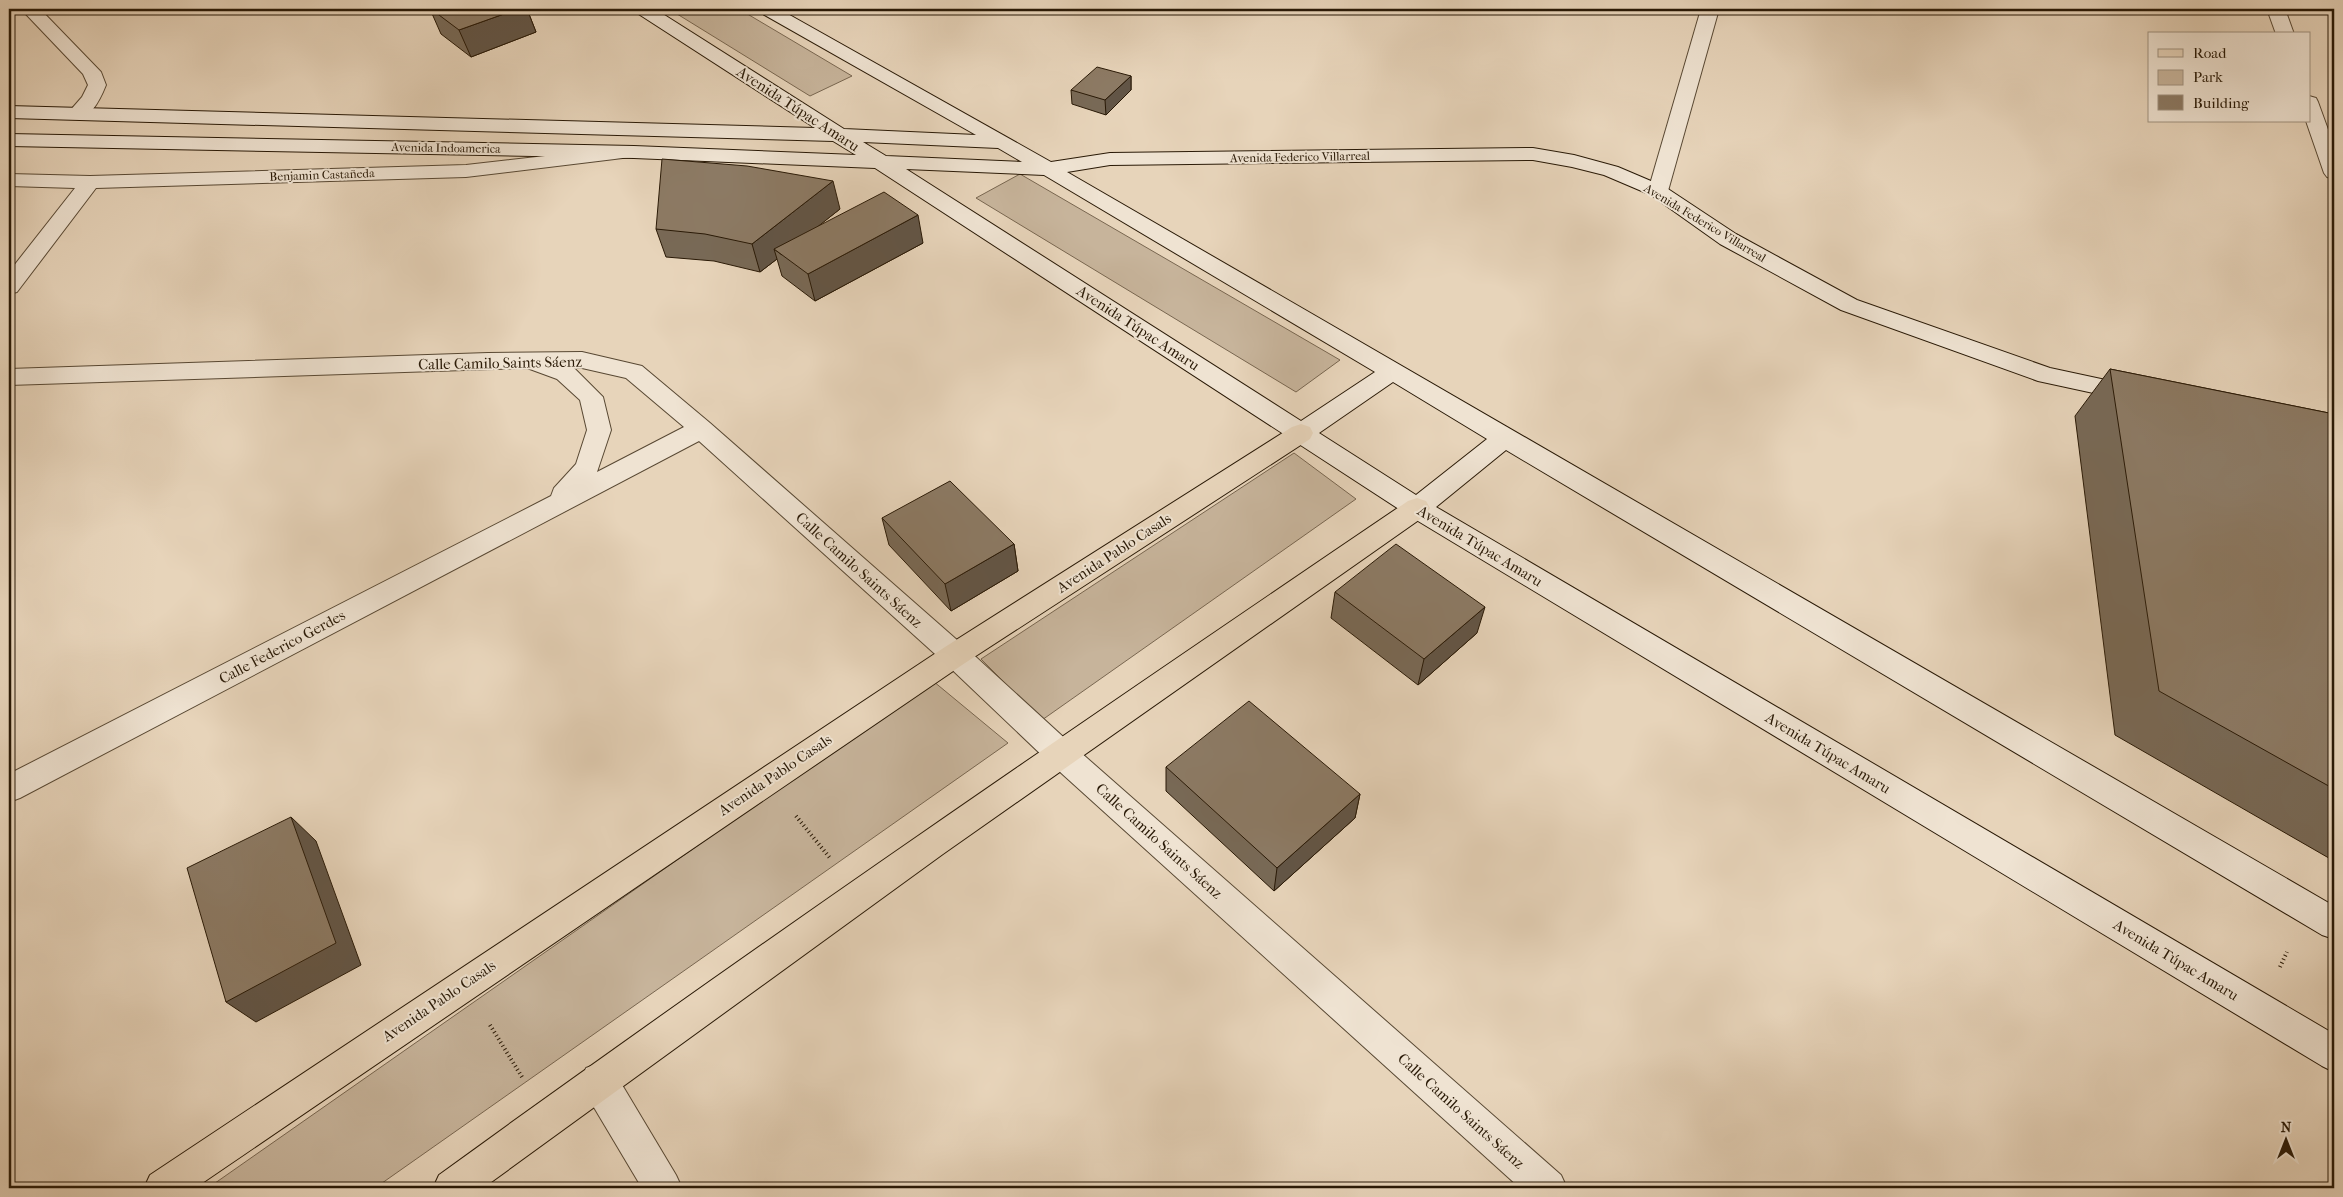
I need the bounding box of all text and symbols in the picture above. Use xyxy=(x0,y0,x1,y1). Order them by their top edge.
legend xyxy=(2148,32,2310,122)
text: Road xyxy=(2193,44,2227,62)
street label: Avenida Túpac Amaru xyxy=(732,62,863,156)
text: Park xyxy=(2193,68,2223,86)
text: Building xyxy=(2193,94,2250,112)
street label: Avenida Indoamerica xyxy=(390,140,501,156)
street label: Avenida Federico Villarreal xyxy=(1229,149,1371,165)
street label: Benjamin Castañeda xyxy=(269,166,375,184)
street label: Avenida Federico Villarreal xyxy=(1640,180,1769,265)
street label: Avenida Túpac Amaru xyxy=(1072,281,1203,375)
street label: Calle Camilo Saints Sáenz xyxy=(418,353,582,373)
street label: Avenida Túpac Amaru xyxy=(1413,501,1546,591)
street label: Calle Camilo Saints Sáenz xyxy=(792,508,926,632)
street label: Avenida Pablo Casals xyxy=(1052,509,1175,597)
street label: Calle Federico Gerdes xyxy=(216,606,349,688)
street label: Avenida Túpac Amaru xyxy=(1761,708,1894,798)
street label: Avenida Pablo Casals xyxy=(714,730,836,820)
street label: Calle Camilo Saints Sáenz xyxy=(1092,779,1226,903)
street label: Avenida Túpac Amaru xyxy=(2109,915,2242,1005)
street label: Avenida Pablo Casals xyxy=(378,956,500,1046)
street label: Calle Camilo Saints Sáenz xyxy=(1394,1049,1528,1173)
north arrow xyxy=(2260,1114,2310,1164)
text: N xyxy=(2281,1119,2292,1136)

